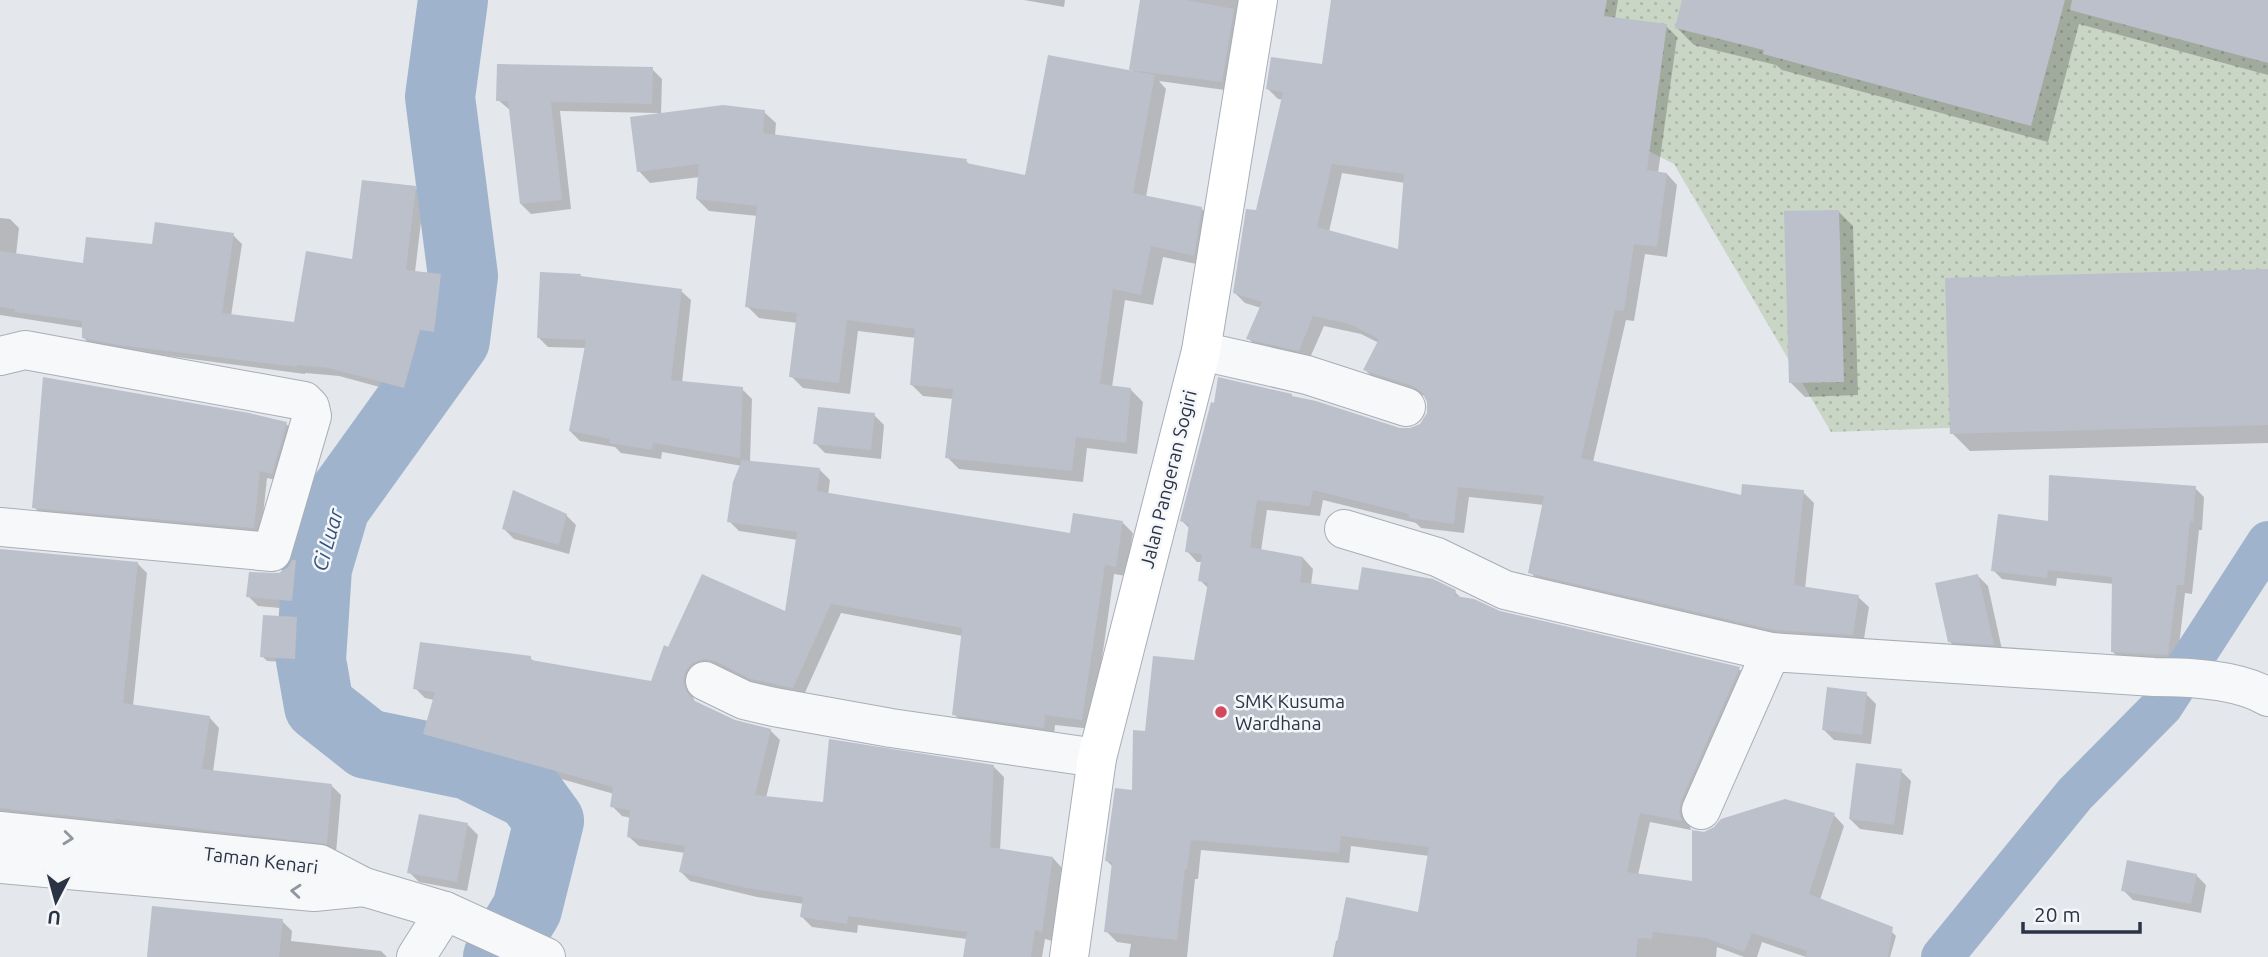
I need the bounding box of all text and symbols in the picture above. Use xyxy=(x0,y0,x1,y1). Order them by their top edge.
street label: Jalan Pangeran Sogiri xyxy=(1135,388,1201,570)
water label: Ci Luar xyxy=(307,505,348,574)
place label: SMK Kusuma Wardhana xyxy=(1235,690,1345,734)
marker: SMK Kusuma Wardhana xyxy=(1213,704,1229,720)
one-way arrow xyxy=(63,830,74,845)
street label: Taman Kenari xyxy=(202,842,320,878)
north arrow xyxy=(21,866,91,936)
one-way arrow xyxy=(291,884,302,899)
scale bar xyxy=(2023,890,2140,934)
text: 20 m xyxy=(2034,902,2081,926)
text: U xyxy=(46,906,62,930)

